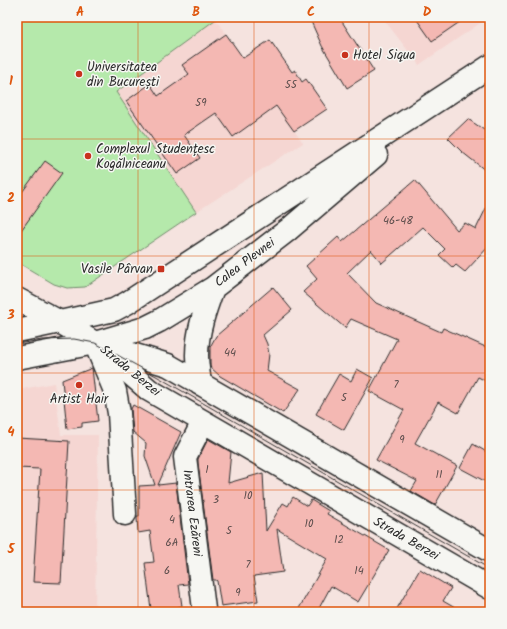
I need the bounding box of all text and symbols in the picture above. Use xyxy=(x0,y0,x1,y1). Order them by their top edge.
text: A xyxy=(76,2,84,23)
text: B xyxy=(192,2,200,23)
text: C xyxy=(307,2,315,23)
text: D xyxy=(423,2,432,23)
place label: Hotel Siqua xyxy=(353,45,415,66)
marker: Hotel Siqua xyxy=(340,50,350,60)
place label: Universitatea din București xyxy=(87,57,160,93)
marker: Universitatea din București xyxy=(74,69,84,79)
text: 1 xyxy=(9,71,13,92)
house number: 55 xyxy=(285,76,298,94)
house number: 59 xyxy=(195,94,207,112)
place label: Complexul Studențesc Kogălniceanu xyxy=(96,139,215,175)
marker: Complexul Studențesc Kogălniceanu xyxy=(83,151,93,161)
text: 2 xyxy=(7,188,15,209)
house number: 46-48 xyxy=(383,212,413,230)
street label: Calea Plevnei xyxy=(210,233,281,293)
place label: Vasile Pârvan xyxy=(81,259,153,280)
marker: Vasile Pârvan xyxy=(156,264,166,274)
text: 3 xyxy=(6,305,15,326)
street label: Strada Berzei xyxy=(95,340,166,403)
house number: 44 xyxy=(224,344,236,362)
house number: 7 xyxy=(393,376,399,394)
marker: Artist Hair xyxy=(74,380,84,390)
place label: Artist Hair xyxy=(50,389,109,410)
house number: 5 xyxy=(341,389,348,407)
text: 4 xyxy=(7,422,15,443)
house number: 9 xyxy=(399,431,405,449)
house number: 1 xyxy=(205,461,209,479)
house number: 11 xyxy=(436,466,442,484)
street label: Intrarea Ezăreni xyxy=(176,468,208,559)
house number: 10 xyxy=(244,487,253,505)
house number: 3 xyxy=(213,491,219,509)
house number: 4 xyxy=(169,511,175,529)
street label: Strada Berzei xyxy=(369,512,444,567)
house number: 10 xyxy=(305,515,314,533)
house number: 5 xyxy=(226,522,233,540)
house number: 12 xyxy=(334,531,344,549)
house number: 6A xyxy=(166,534,179,552)
text: 5 xyxy=(7,539,16,560)
house number: 7 xyxy=(245,556,251,574)
house number: 6 xyxy=(164,562,170,580)
house number: 14 xyxy=(354,562,364,580)
house number: 9 xyxy=(235,584,241,602)

